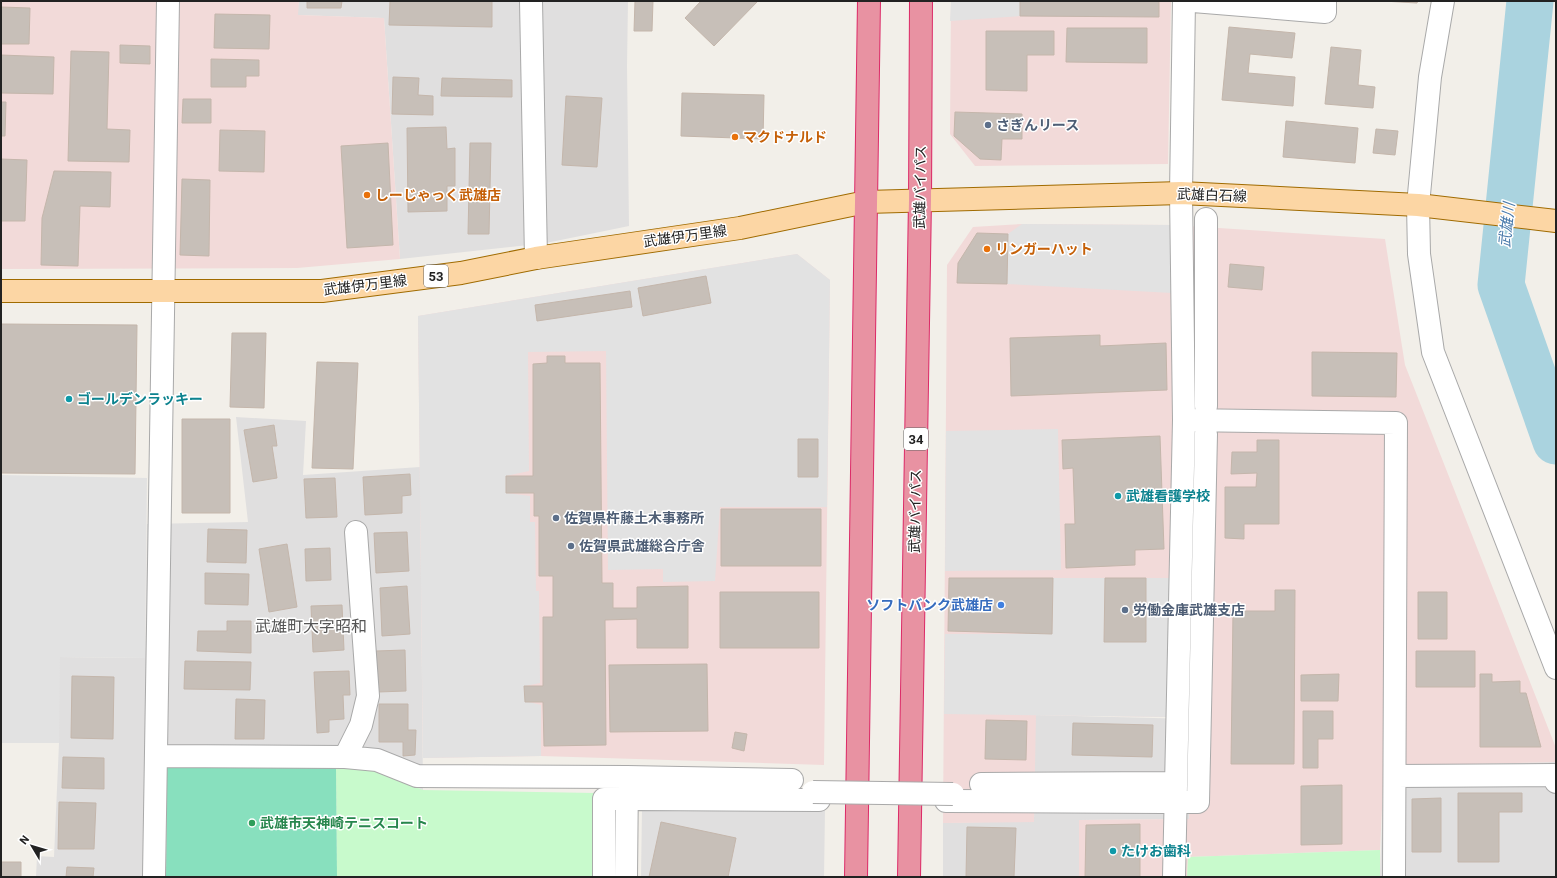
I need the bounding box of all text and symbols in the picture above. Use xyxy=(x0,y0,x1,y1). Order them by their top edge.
place label: さぎんリース xyxy=(996,117,1079,133)
marker: さぎんリース xyxy=(983,120,993,130)
place label: マクドナルド xyxy=(743,129,827,145)
marker: マクドナルド xyxy=(730,132,740,142)
street label: 武雄バイパス xyxy=(911,145,929,229)
street label: 武雄白石線 xyxy=(1177,186,1247,204)
place label: しーじゃっく武雄店 xyxy=(375,187,501,203)
marker: しーじゃっく武雄店 xyxy=(362,190,372,200)
water label: 武雄川 xyxy=(1496,200,1519,248)
street label: 武雄伊万里線 xyxy=(642,222,728,250)
place label: リンガーハット xyxy=(995,241,1093,257)
marker: リンガーハット xyxy=(982,244,992,254)
road number: 53 xyxy=(424,265,448,287)
street label: 武雄伊万里線 xyxy=(322,272,408,298)
place label: ゴールデンラッキー xyxy=(77,391,203,407)
marker: ゴールデンラッキー xyxy=(64,394,74,404)
road number: 34 xyxy=(904,428,928,450)
street label: 武雄バイパス xyxy=(906,469,924,553)
place label: 武雄看護学校 xyxy=(1126,488,1210,504)
marker: 武雄看護学校 xyxy=(1113,491,1123,501)
place label: 佐賀県杵藤土木事務所 xyxy=(564,510,704,526)
marker: 佐賀県杵藤土木事務所 xyxy=(551,513,561,523)
place label: 佐賀県武雄総合庁舎 xyxy=(579,538,705,554)
marker: 佐賀県武雄総合庁舎 xyxy=(566,541,576,551)
place label: ソフトバンク武雄店 xyxy=(866,597,993,613)
marker: ソフトバンク武雄店 xyxy=(996,600,1006,610)
place label: 労働金庫武雄支店 xyxy=(1133,602,1245,618)
marker: 労働金庫武雄支店 xyxy=(1120,605,1130,615)
district label: 武雄町大字昭和 xyxy=(255,617,367,636)
place label: 武雄市天神崎テニスコート xyxy=(260,815,428,831)
marker: 武雄市天神崎テニスコート xyxy=(247,818,257,828)
north arrow xyxy=(12,826,52,866)
text: N xyxy=(17,833,32,847)
place label: たけお歯科 xyxy=(1121,843,1191,859)
marker: たけお歯科 xyxy=(1108,846,1118,856)

